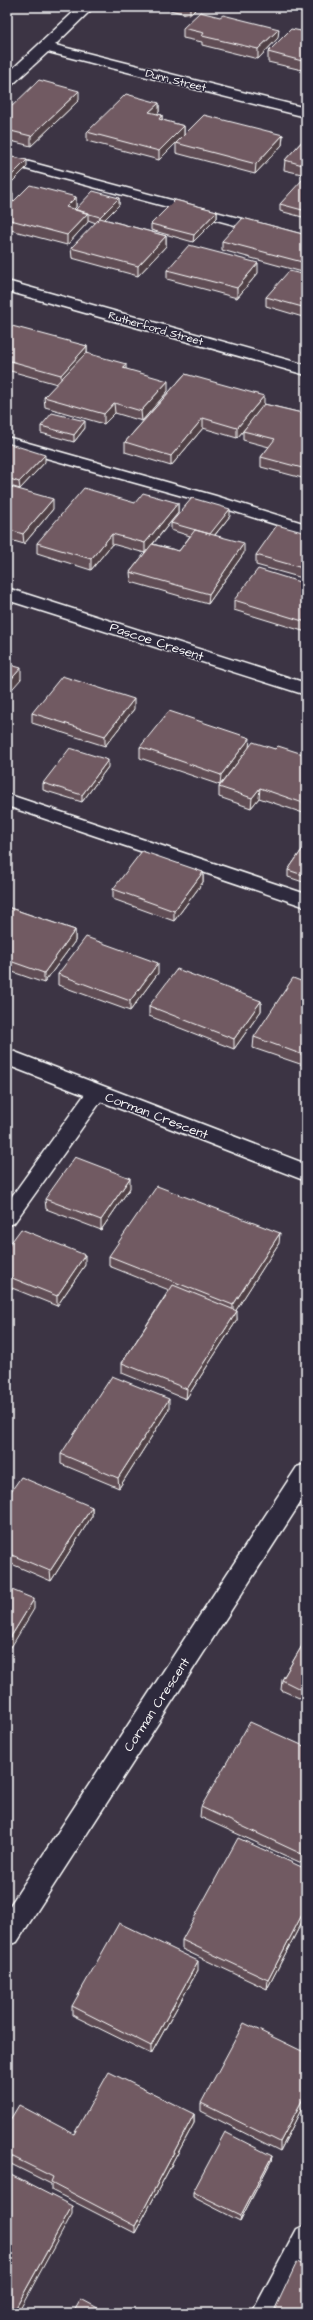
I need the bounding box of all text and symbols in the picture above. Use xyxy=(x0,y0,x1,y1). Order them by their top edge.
street label: Dunn Street xyxy=(144,66,208,95)
street label: Rutherford Street xyxy=(107,308,206,349)
street label: Pascoe Cresent xyxy=(107,618,207,666)
street label: Corman Crescent xyxy=(102,1088,211,1144)
street label: Corman Crescent xyxy=(120,1653,194,1755)

